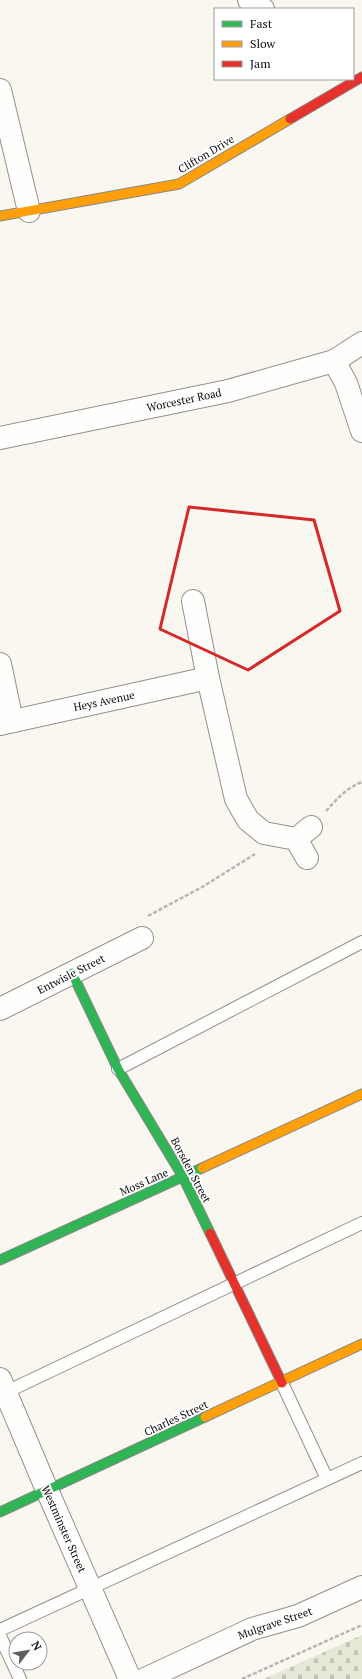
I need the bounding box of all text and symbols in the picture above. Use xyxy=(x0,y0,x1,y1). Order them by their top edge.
legend xyxy=(214,8,354,80)
text: Fast xyxy=(250,16,273,31)
text: Slow xyxy=(250,36,276,51)
text: Jam xyxy=(250,56,271,71)
street label: Clifton Drive xyxy=(175,132,237,176)
street label: Worcester Road xyxy=(145,385,223,415)
street label: Heys Avenue xyxy=(72,688,136,714)
street label: Entwisle Street xyxy=(35,951,107,997)
street label: Borsden Street xyxy=(168,1135,214,1205)
street label: Moss Lane xyxy=(118,1165,171,1199)
street label: Charles Street xyxy=(142,1397,210,1439)
street label: Westminster Street xyxy=(39,1483,89,1575)
street label: Mulgrave Street xyxy=(236,1604,314,1642)
north arrow xyxy=(8,1631,48,1671)
text: N xyxy=(28,1639,45,1654)

